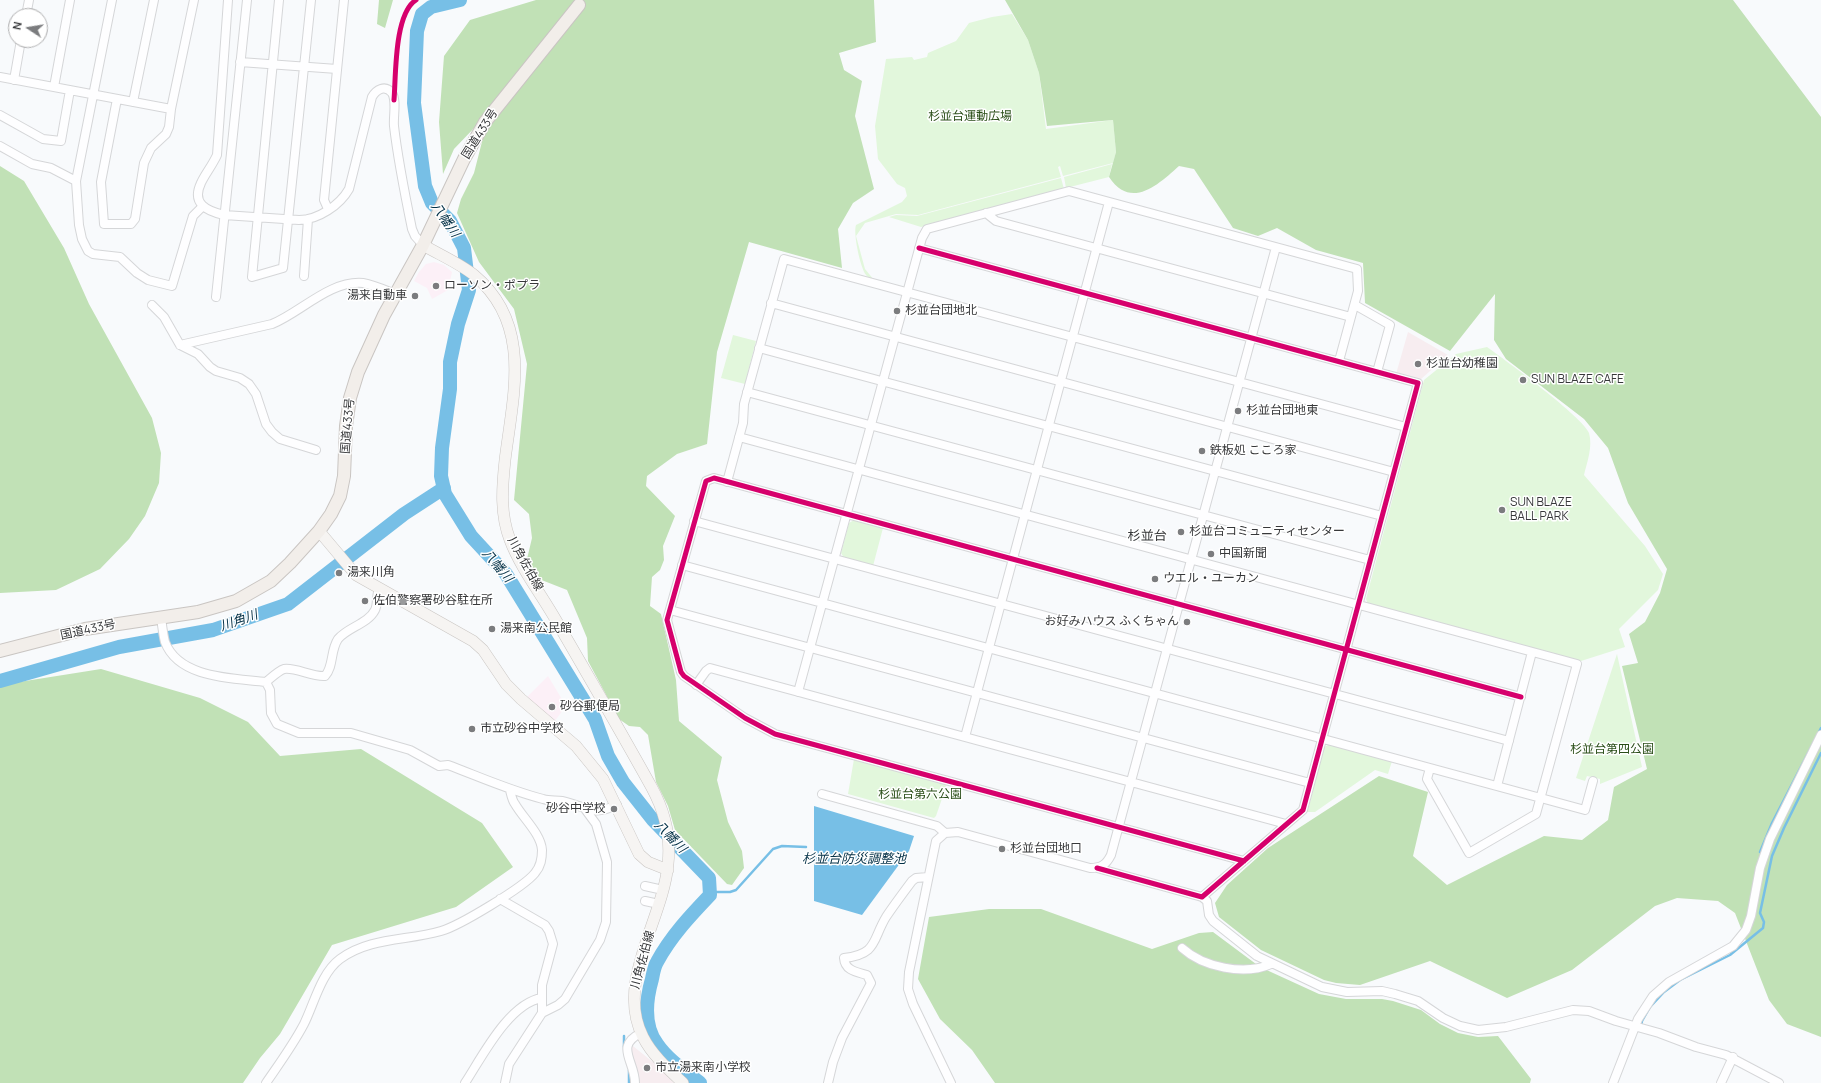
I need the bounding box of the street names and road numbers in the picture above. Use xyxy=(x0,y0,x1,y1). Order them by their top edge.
street label: 国道433号 xyxy=(459,106,501,162)
street label: 国道433号 xyxy=(338,397,358,455)
street label: 川角佐伯線 xyxy=(504,534,546,594)
street label: 国道433号 xyxy=(59,617,117,643)
street label: 川角佐伯線 xyxy=(628,929,658,991)

